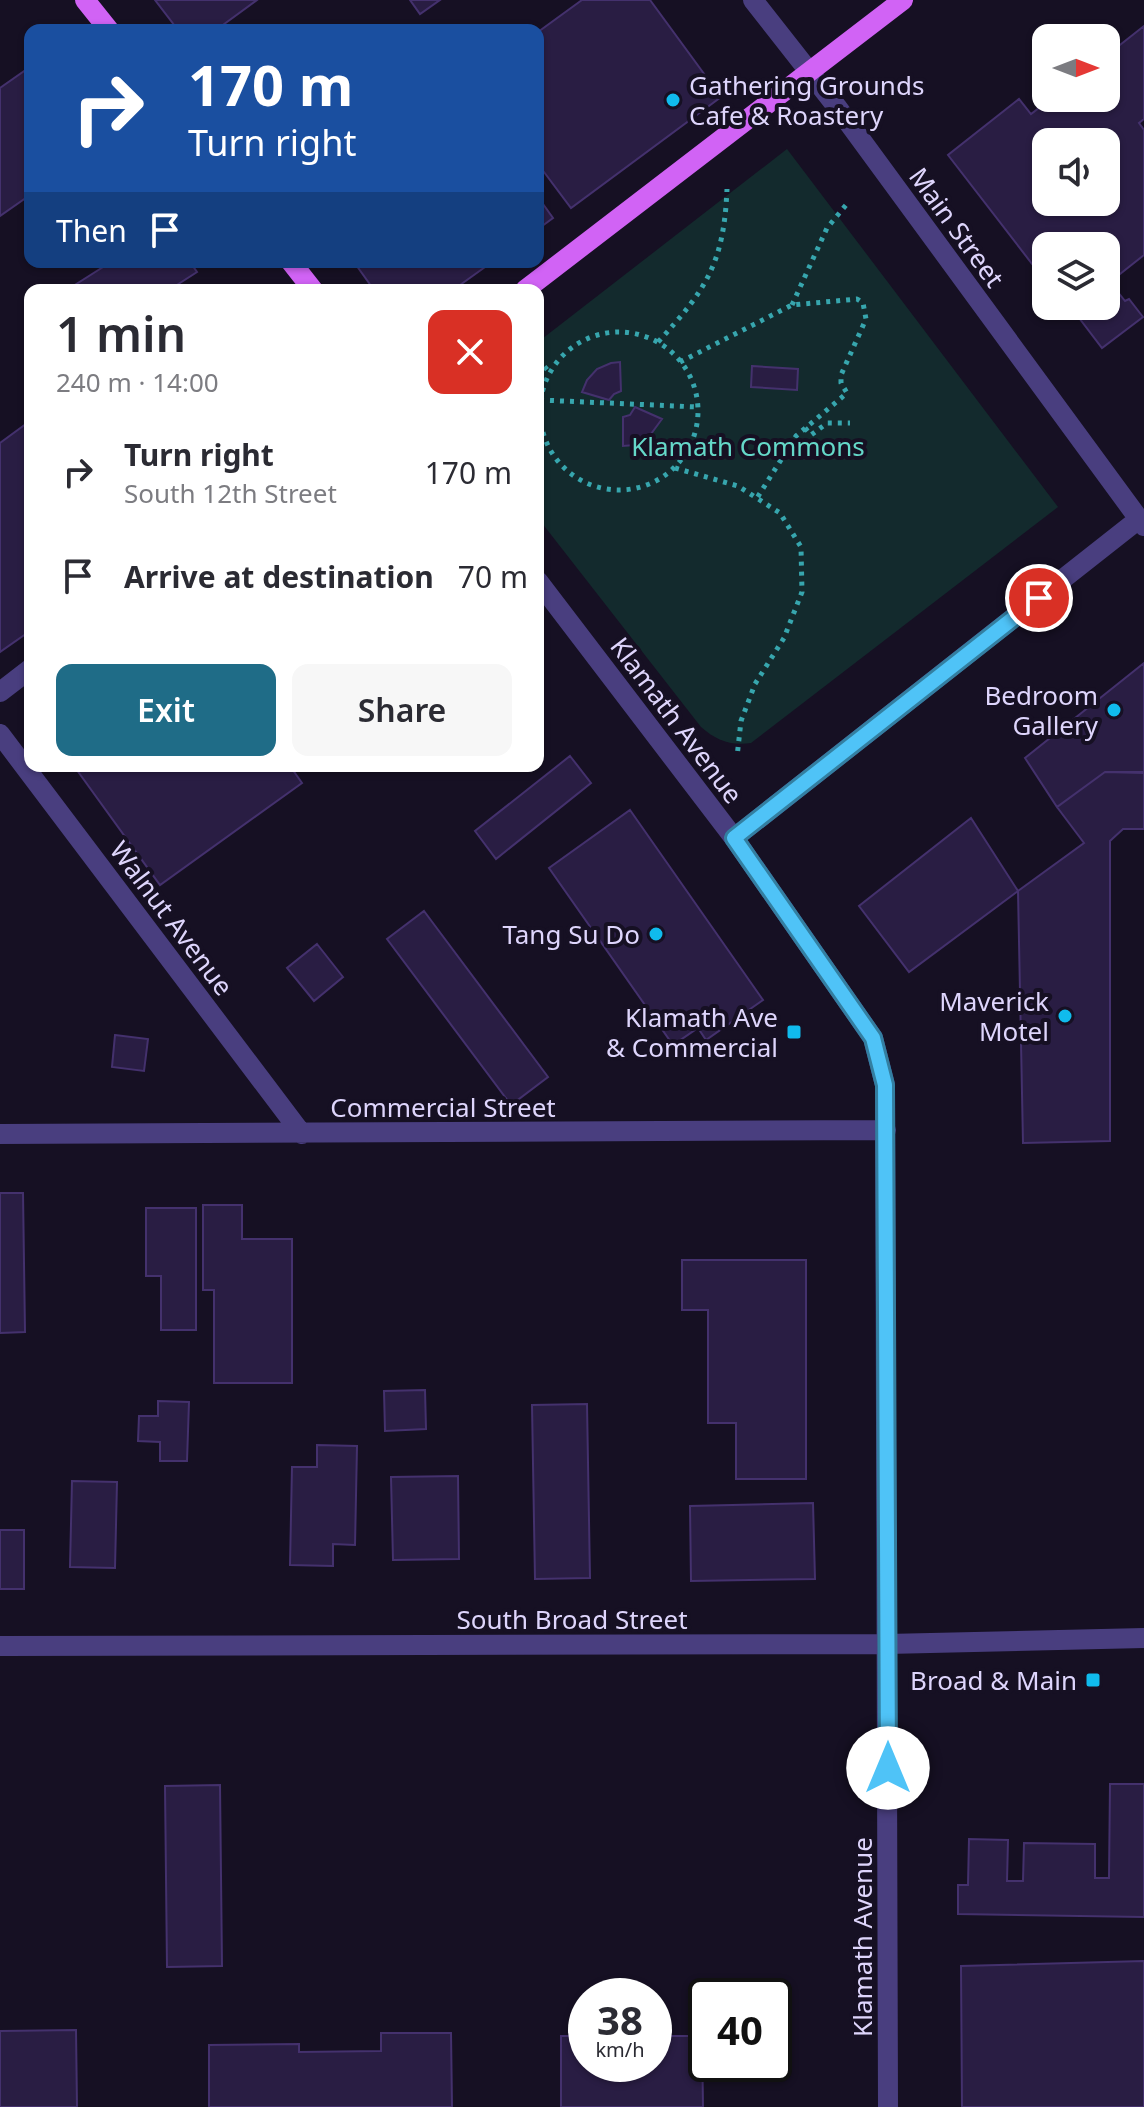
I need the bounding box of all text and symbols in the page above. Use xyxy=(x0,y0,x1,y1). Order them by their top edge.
north arrow xyxy=(1032,24,1120,112)
map controls xyxy=(1032,24,1120,320)
text: 170 m xyxy=(188,46,353,122)
icon: right xyxy=(56,56,160,160)
place label: Gathering Grounds Cafe & Roastery xyxy=(689,67,924,133)
marker: Gathering Grounds Cafe & Roastery xyxy=(664,91,682,109)
text: Turn right xyxy=(188,118,356,167)
button: sound xyxy=(1032,128,1120,216)
street label: Main Street xyxy=(901,160,1013,294)
icon: arrive xyxy=(143,208,187,252)
text: Then xyxy=(56,210,127,251)
button: layers xyxy=(1032,232,1120,320)
text: 1 min xyxy=(56,301,186,366)
button: close xyxy=(428,310,512,394)
text: 240 m · 14:00 xyxy=(56,364,219,400)
park label: Klamath Commons xyxy=(631,428,865,464)
text: Turn right xyxy=(124,434,274,475)
icon: right xyxy=(56,450,100,494)
text: 170 m xyxy=(425,452,512,493)
text: South 12th Street xyxy=(124,475,337,511)
icon: arrive xyxy=(56,554,100,598)
text: Arrive at destination xyxy=(124,556,434,597)
text: 70 m xyxy=(458,556,528,597)
pin xyxy=(1005,564,1073,632)
icon: arrive xyxy=(1017,576,1061,620)
street label: Klamath Avenue xyxy=(603,629,751,811)
button: Exit xyxy=(56,664,276,756)
button: Share xyxy=(292,664,512,756)
place label: Bedroom Gallery xyxy=(984,677,1099,743)
marker: Bedroom Gallery xyxy=(1105,701,1123,719)
street label: Walnut Avenue xyxy=(102,833,242,1003)
place label: Tang Su Do xyxy=(502,916,640,952)
marker: Tang Su Do xyxy=(647,925,665,943)
place label: Maverick Motel xyxy=(939,983,1049,1049)
place label: Klamath Ave & Commercial xyxy=(606,999,778,1065)
marker: Maverick Motel xyxy=(1056,1007,1074,1025)
marker: Klamath Ave & Commercial xyxy=(785,1023,803,1041)
street label: Commercial Street xyxy=(330,1089,556,1125)
street label: South Broad Street xyxy=(456,1601,688,1637)
place label: Broad & Main xyxy=(910,1662,1077,1698)
marker: Broad & Main xyxy=(1084,1671,1102,1689)
position arrow xyxy=(846,1726,930,1810)
street label: Klamath Avenue xyxy=(844,1837,880,2037)
speed limit sign: 40 xyxy=(688,1978,792,2082)
text: 38 xyxy=(597,1992,643,2047)
text: km/h xyxy=(595,2036,645,2063)

